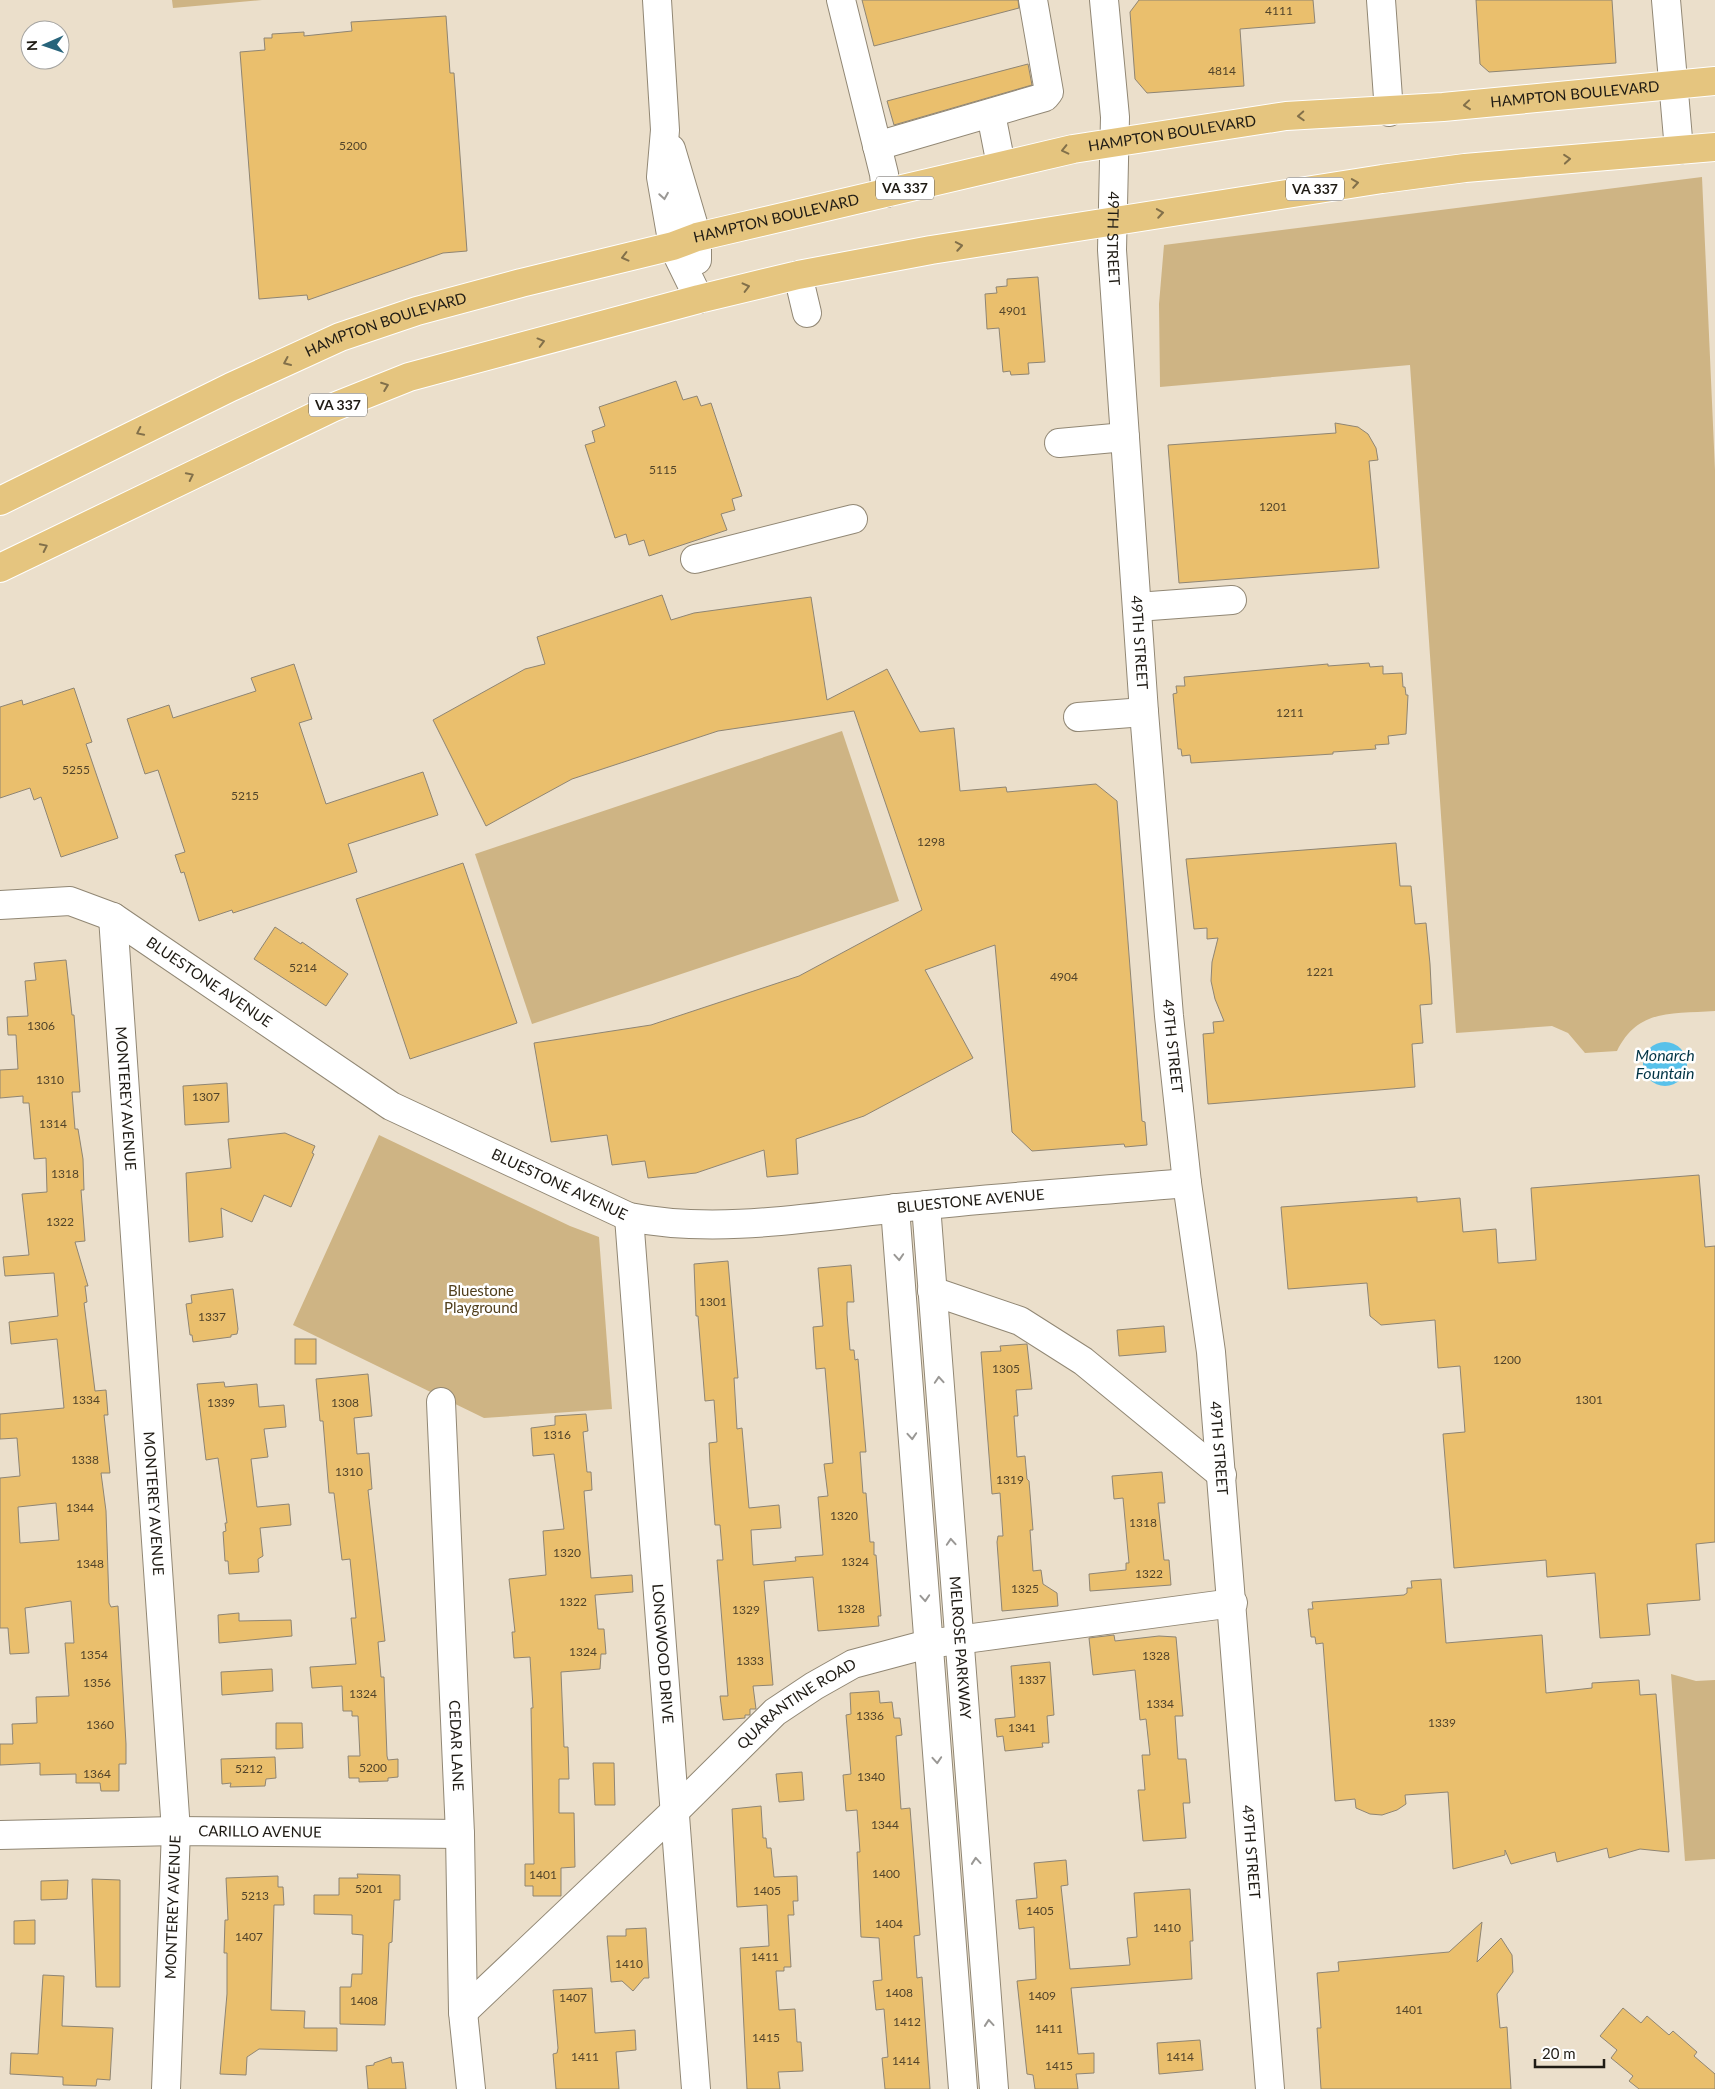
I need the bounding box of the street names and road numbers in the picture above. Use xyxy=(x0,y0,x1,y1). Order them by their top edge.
street label: HAMPTON BOULEVARD xyxy=(1489,76,1660,110)
street label: HAMPTON BOULEVARD xyxy=(1087,111,1257,155)
road number: VA 337 xyxy=(876,177,934,200)
road number: VA 337 xyxy=(1286,178,1344,200)
street label: HAMPTON BOULEVARD xyxy=(691,189,861,246)
street label: 49TH STREET xyxy=(1104,191,1124,286)
street label: HAMPTON BOULEVARD xyxy=(302,288,468,360)
road number: VA 337 xyxy=(309,394,367,416)
street label: 49TH STREET xyxy=(1128,595,1152,690)
street label: BLUESTONE AVENUE xyxy=(143,932,276,1030)
street label: 49TH STREET xyxy=(1160,998,1187,1094)
street label: MONTEREY AVENUE xyxy=(113,1026,140,1171)
street label: BLUESTONE AVENUE xyxy=(489,1144,631,1223)
street label: BLUESTONE AVENUE xyxy=(896,1185,1045,1216)
street label: 49TH STREET xyxy=(1207,1401,1232,1496)
street label: MONTEREY AVENUE xyxy=(140,1431,168,1576)
street label: MELROSE PARKWAY xyxy=(947,1575,976,1720)
street label: LONGWOOD DRIVE xyxy=(649,1583,678,1724)
street label: QUARANTINE ROAD xyxy=(733,1654,859,1753)
street label: CEDAR LANE xyxy=(446,1700,468,1792)
street label: 49TH STREET xyxy=(1239,1804,1265,1900)
street label: CARILLO AVENUE xyxy=(198,1821,322,1841)
street label: MONTEREY AVENUE xyxy=(160,1834,184,1979)

